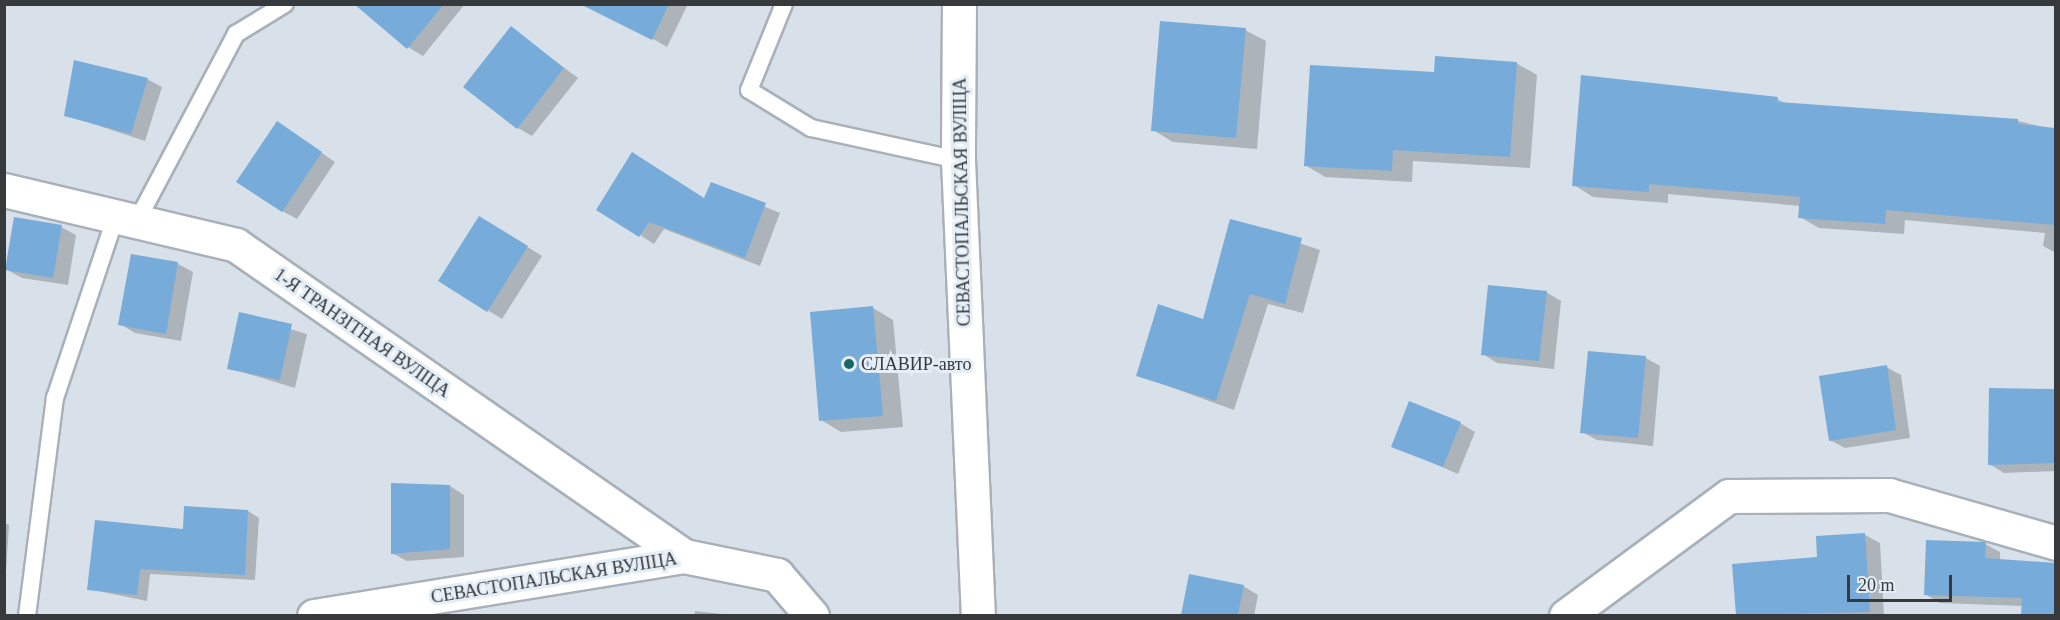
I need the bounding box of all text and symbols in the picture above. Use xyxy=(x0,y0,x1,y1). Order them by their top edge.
street label: СЕВАСТОПАЛЬСКАЯ ВУЛІЦА xyxy=(949,77,975,327)
street label: 1-Я ТРАНЗІТНАЯ ВУЛІЦА xyxy=(270,264,454,402)
place label: СЛАВИР-авто xyxy=(861,353,971,375)
marker: СЛАВИР-авто xyxy=(842,357,856,371)
street label: СЕВАСТОПАЛЬСКАЯ ВУЛІЦА xyxy=(429,548,679,608)
scale bar xyxy=(1850,563,1955,601)
text: 20 m xyxy=(1858,575,1895,595)

